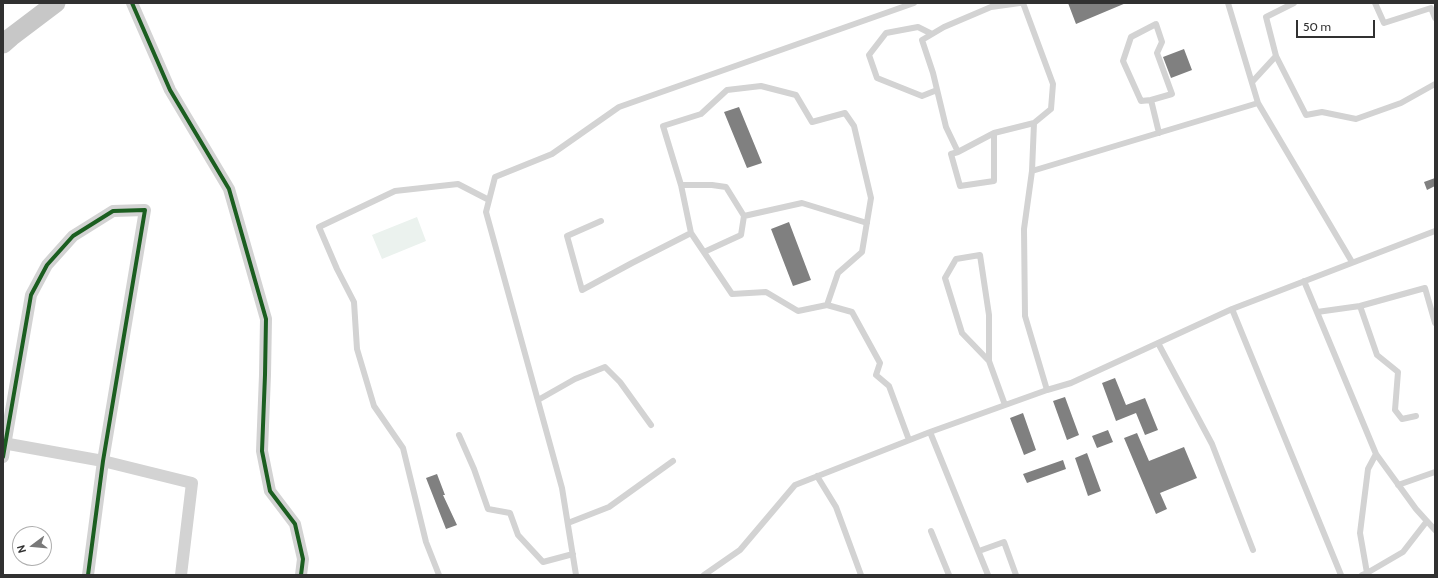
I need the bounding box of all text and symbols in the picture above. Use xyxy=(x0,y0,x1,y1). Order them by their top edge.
scale bar xyxy=(1298,12,1377,38)
text: 50 m xyxy=(1303,19,1331,34)
north arrow xyxy=(12,526,52,566)
text: N xyxy=(14,543,29,555)

